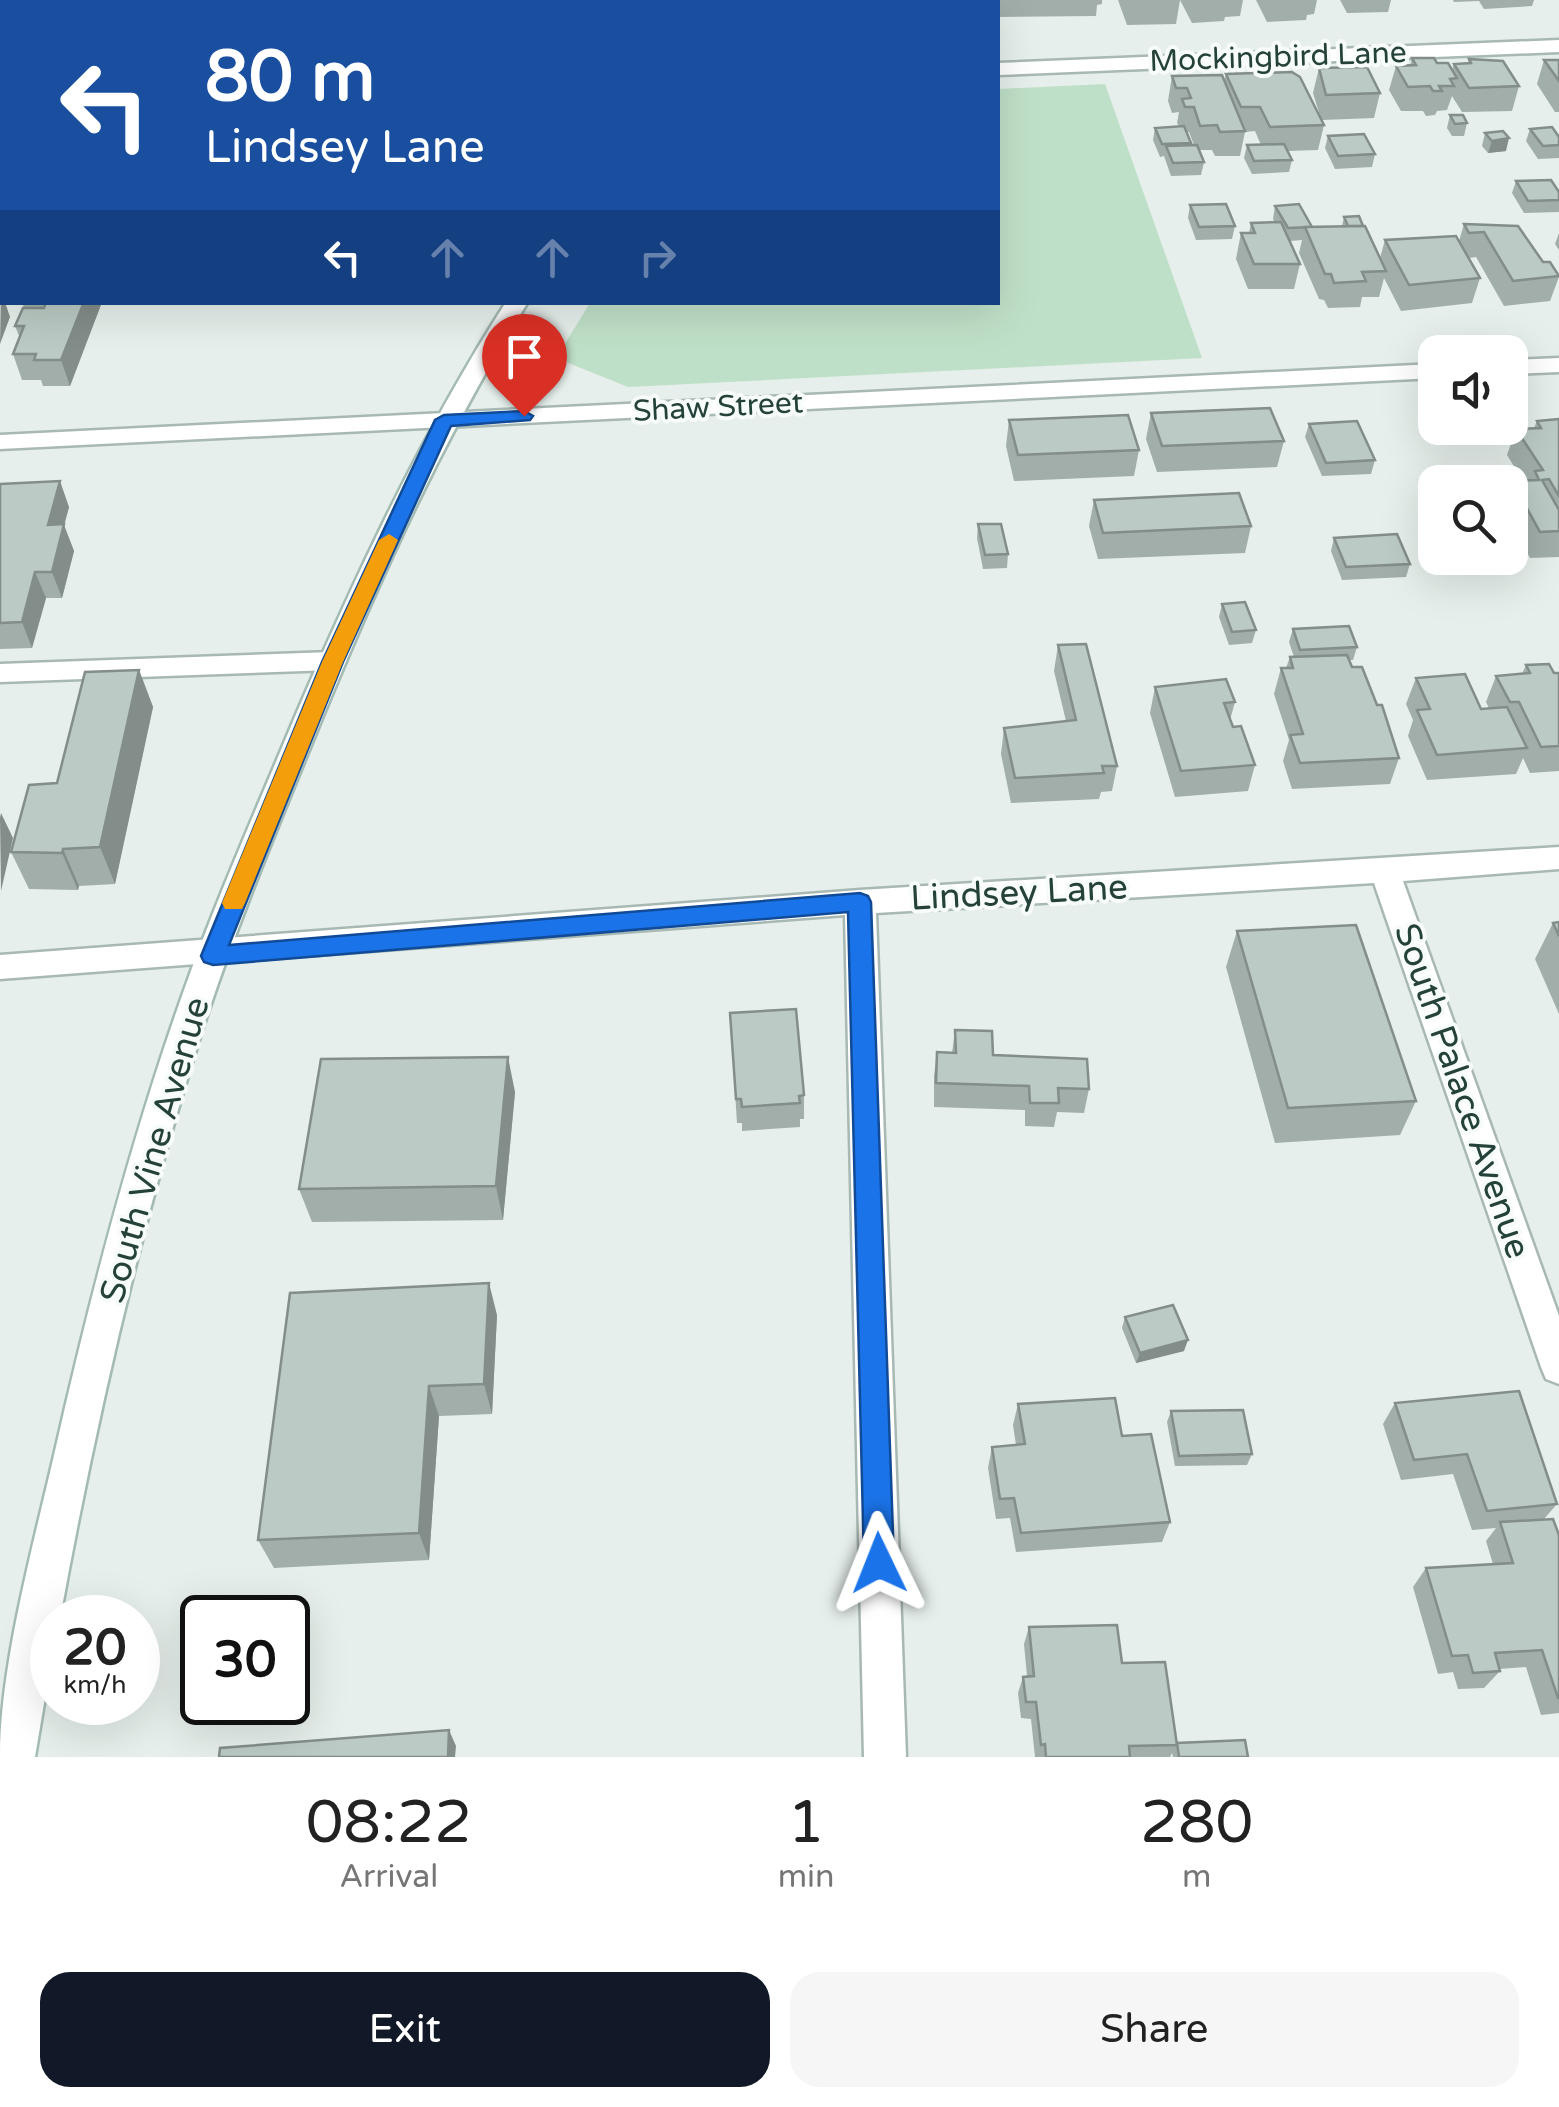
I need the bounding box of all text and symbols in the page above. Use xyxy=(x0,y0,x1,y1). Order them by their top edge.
street label: Mockingbird Lane xyxy=(1149,34,1407,80)
text: 80 m xyxy=(205,36,375,120)
icon: left xyxy=(40,40,170,170)
text: Lindsey Lane xyxy=(205,121,485,175)
icon: left xyxy=(315,230,370,285)
icon: ahead xyxy=(420,230,475,285)
icon: ahead xyxy=(525,230,580,285)
icon: right xyxy=(630,230,685,285)
pin xyxy=(482,314,567,417)
icon: arrive xyxy=(497,329,552,384)
map controls xyxy=(1418,335,1528,575)
button: sound xyxy=(1418,335,1528,445)
street label: Shaw Street xyxy=(632,384,804,430)
button: search xyxy=(1418,465,1528,575)
street label: Lindsey Lane xyxy=(909,866,1129,920)
street label: South Palace Avenue xyxy=(1385,918,1539,1264)
street label: South Vine Avenue xyxy=(91,992,219,1308)
position arrow xyxy=(827,1511,931,1615)
speed limit sign: 30 xyxy=(180,1595,310,1725)
text: 20 xyxy=(64,1618,126,1678)
text: km/h xyxy=(64,1670,126,1700)
text: 08:22 xyxy=(306,1787,472,1859)
text: 1 xyxy=(787,1787,825,1859)
text: 280 xyxy=(1140,1787,1253,1859)
text: Arrival xyxy=(339,1858,438,1896)
text: min xyxy=(778,1858,835,1896)
text: m xyxy=(1182,1858,1211,1896)
button: Exit xyxy=(40,1972,770,2087)
button: Share xyxy=(790,1972,1519,2087)

